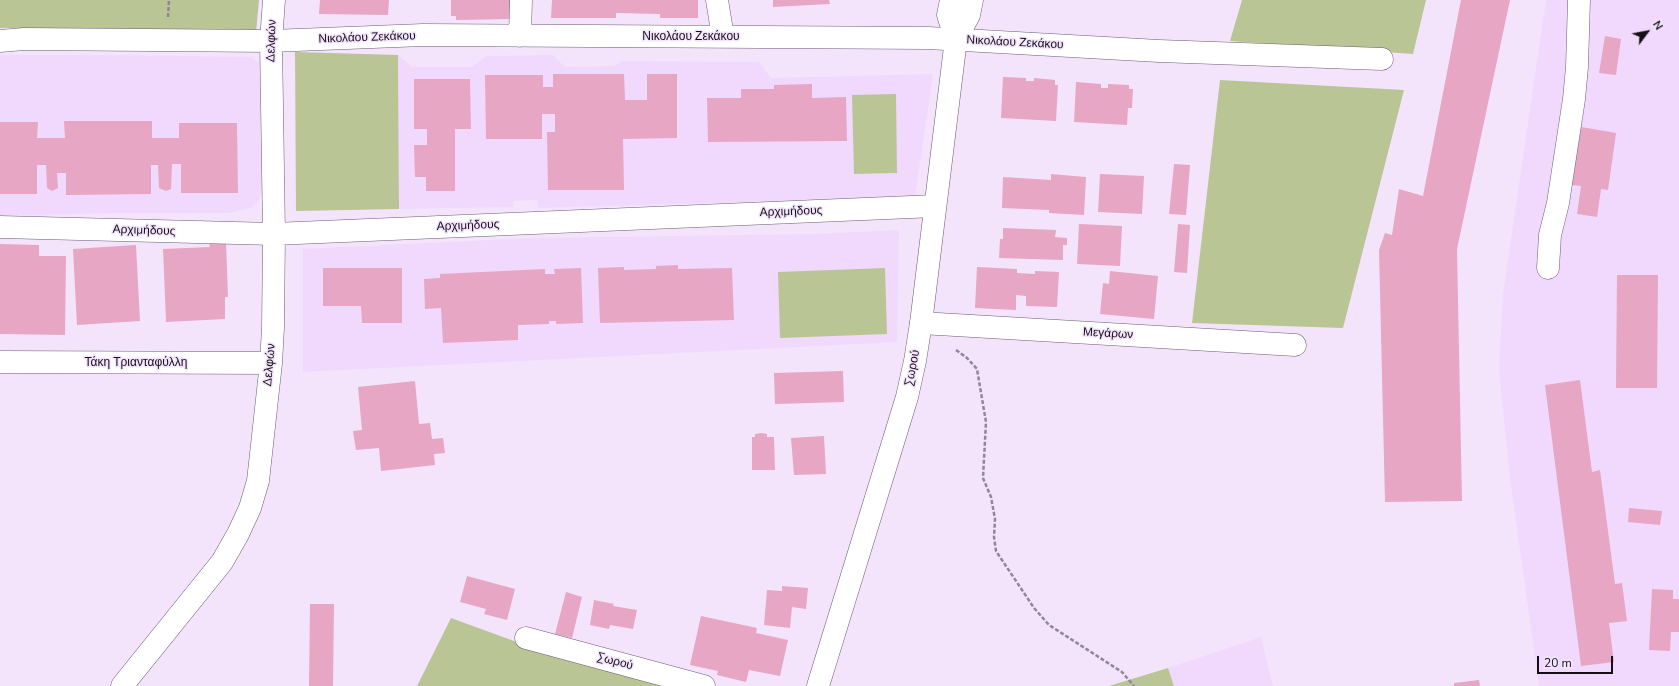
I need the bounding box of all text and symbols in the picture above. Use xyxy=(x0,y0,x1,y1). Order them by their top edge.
north arrow xyxy=(1627,12,1667,52)
text: N xyxy=(1649,18,1666,33)
street label: Δελφών xyxy=(264,19,280,63)
street label: Νικολάου Ζεκάκου xyxy=(318,29,416,47)
street label: Νικολάου Ζεκάκου xyxy=(642,30,740,44)
street label: Νικολάου Ζεκάκου xyxy=(966,33,1064,53)
street label: Αρχιμήδους xyxy=(759,204,823,220)
street label: Αρχιμήδους xyxy=(436,218,500,234)
street label: Αρχιμήδους xyxy=(112,223,176,239)
street label: Μεγάρων xyxy=(1082,325,1134,343)
street label: Δελφών xyxy=(261,343,279,387)
street label: Σωρού xyxy=(902,349,924,387)
street label: Τάκη Τριανταφύλλη xyxy=(85,356,187,370)
scale bar xyxy=(1539,648,1615,674)
street label: Σωρού xyxy=(595,650,635,674)
text: 20 m xyxy=(1544,655,1572,671)

